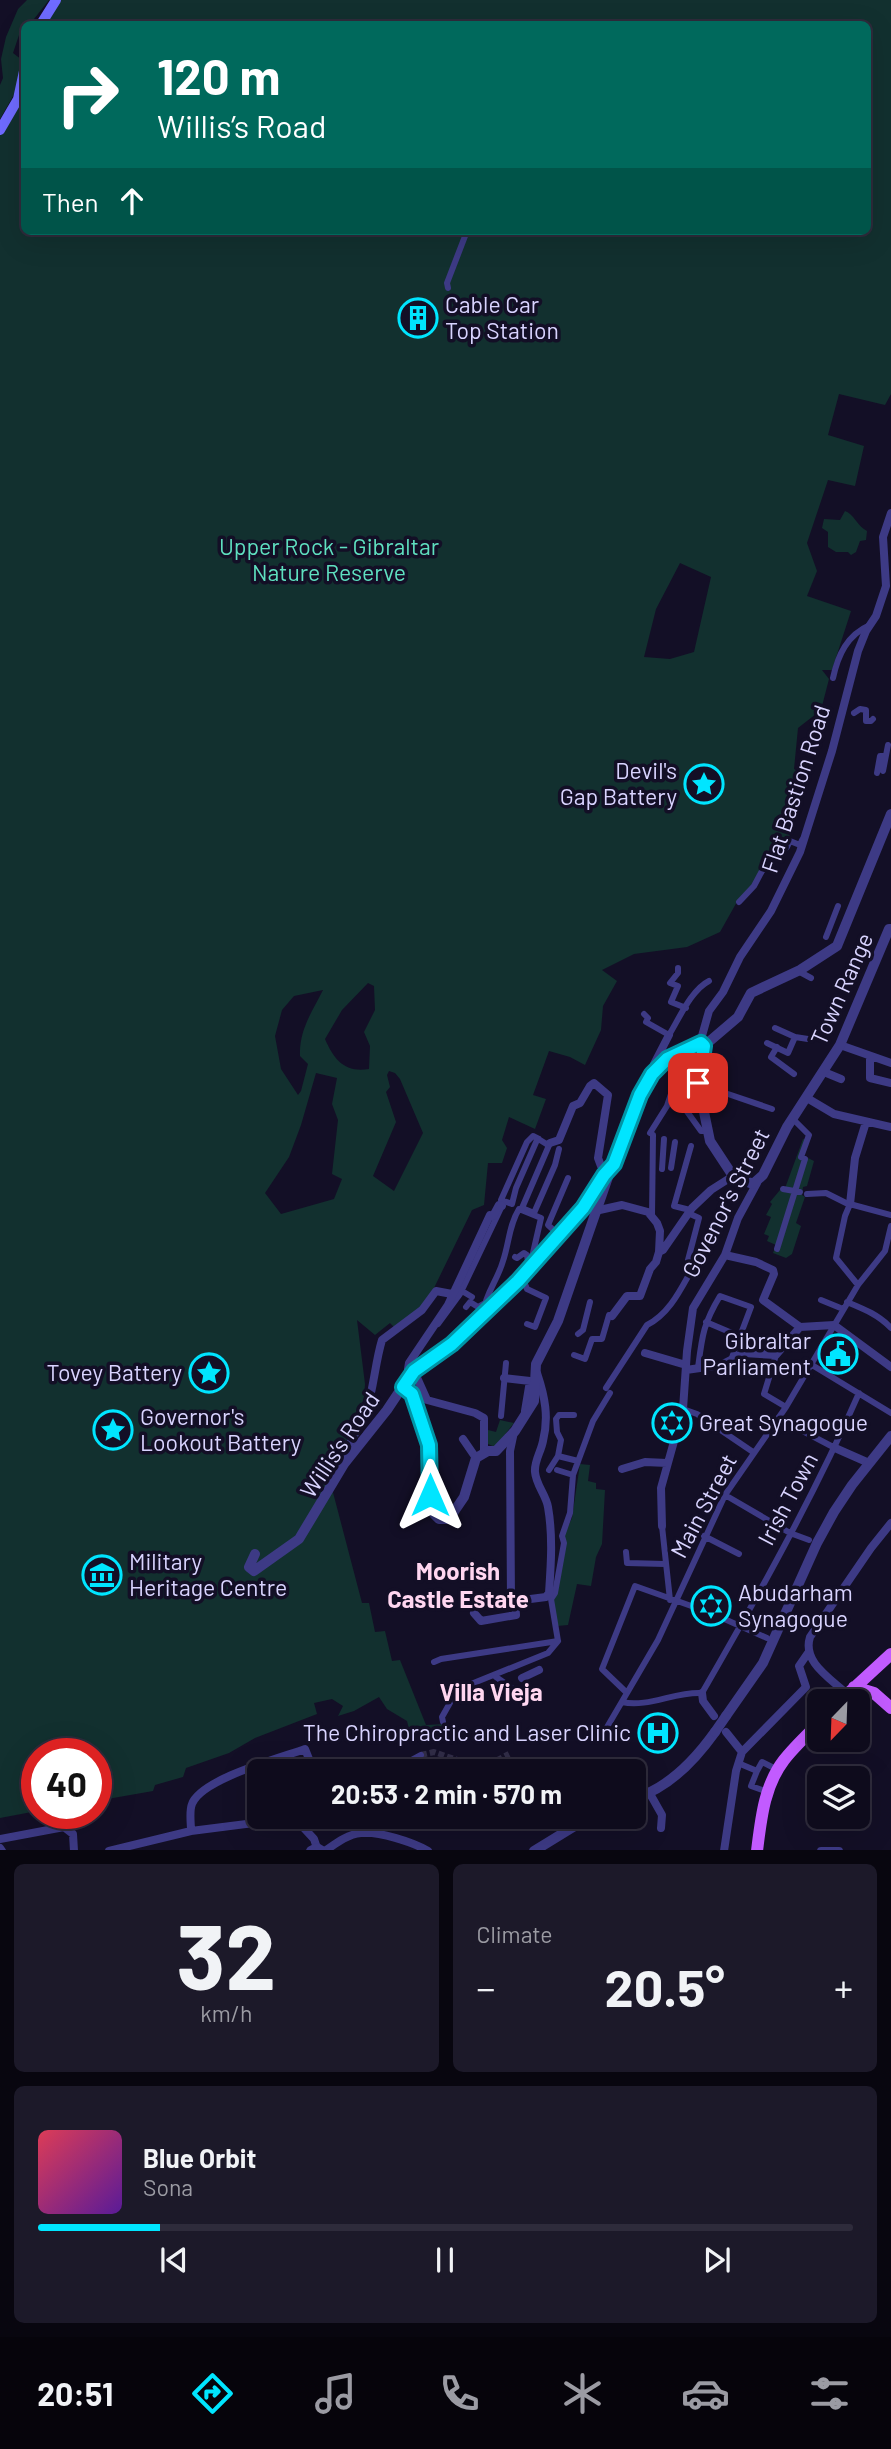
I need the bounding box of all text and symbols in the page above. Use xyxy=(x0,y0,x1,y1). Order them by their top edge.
text: 120 m xyxy=(157,46,280,105)
icon: right xyxy=(42,49,133,140)
text: Willis’s Road xyxy=(157,106,326,144)
icon: ahead xyxy=(113,182,151,220)
text: Then xyxy=(42,186,99,217)
place label: Cable Car Top Station xyxy=(445,290,559,344)
building icon: Cable Car Top Station xyxy=(397,297,439,339)
park label: Upper Rock - Gibraltar Nature Reserve xyxy=(219,532,440,586)
street label: Flat Bastion Road xyxy=(755,701,835,876)
place label: Devil's Gap Battery xyxy=(560,756,677,810)
place icon: Devil's Gap Battery xyxy=(683,763,725,805)
street label: Town Range xyxy=(804,928,878,1049)
pin xyxy=(668,1053,728,1113)
icon: arrive xyxy=(679,1064,717,1102)
street label: Govenor's Street xyxy=(675,1123,775,1282)
place label: Gibraltar Parliament xyxy=(703,1326,812,1380)
public building icon: Gibraltar Parliament xyxy=(817,1333,859,1375)
place icon: Tovey Battery xyxy=(188,1352,230,1394)
place label: Tovey Battery xyxy=(47,1358,182,1386)
street label: Willis’s Road xyxy=(294,1386,385,1503)
place label: Governor's Lookout Battery xyxy=(140,1402,302,1456)
synagogue icon: Great Synagogue xyxy=(651,1402,693,1444)
place label: Great Synagogue xyxy=(699,1408,868,1436)
place icon: Governor's Lookout Battery xyxy=(92,1409,134,1451)
street label: Irish Town xyxy=(751,1447,823,1550)
street label: Main Street xyxy=(664,1449,742,1562)
position arrow xyxy=(393,1458,467,1532)
place label: Military Heritage Centre xyxy=(129,1547,287,1601)
museum icon: Military Heritage Centre xyxy=(81,1554,123,1596)
district label: Moorish Castle Estate xyxy=(387,1556,529,1613)
place label: Abudarham Synagogue xyxy=(738,1578,853,1632)
synagogue icon: Abudarham Synagogue xyxy=(690,1585,732,1627)
district label: Villa Vieja xyxy=(439,1677,543,1706)
north arrow xyxy=(807,1689,870,1752)
map controls xyxy=(807,1689,870,1829)
hospital icon: The Chiropractic and Laser Clinic xyxy=(637,1712,679,1754)
place label: The Chiropractic and Laser Clinic xyxy=(303,1718,631,1746)
speed limit sign: 40 xyxy=(21,1738,112,1829)
button: layers xyxy=(807,1766,870,1829)
text: 20:53 · 2 min · 570 m xyxy=(331,1778,562,1809)
text: 32 xyxy=(176,1899,276,2008)
text: Climate xyxy=(477,1920,553,1948)
text: 20.5° xyxy=(605,1955,725,2017)
text: − xyxy=(477,1964,496,2010)
text: + xyxy=(834,1964,853,2010)
text: km/h xyxy=(200,1999,252,2027)
text: Blue Orbit xyxy=(143,2142,256,2173)
text: Sona xyxy=(143,2173,193,2201)
icon: previous xyxy=(155,2241,193,2279)
icon: pause xyxy=(426,2241,464,2279)
icon: next xyxy=(698,2241,736,2279)
icon: directions xyxy=(188,2369,237,2418)
icon: music xyxy=(311,2369,360,2418)
icon: phone xyxy=(435,2369,484,2418)
icon: climate xyxy=(558,2369,607,2418)
icon: car xyxy=(681,2369,730,2418)
icon: filters xyxy=(805,2369,854,2418)
text: 20:51 xyxy=(37,2374,113,2412)

